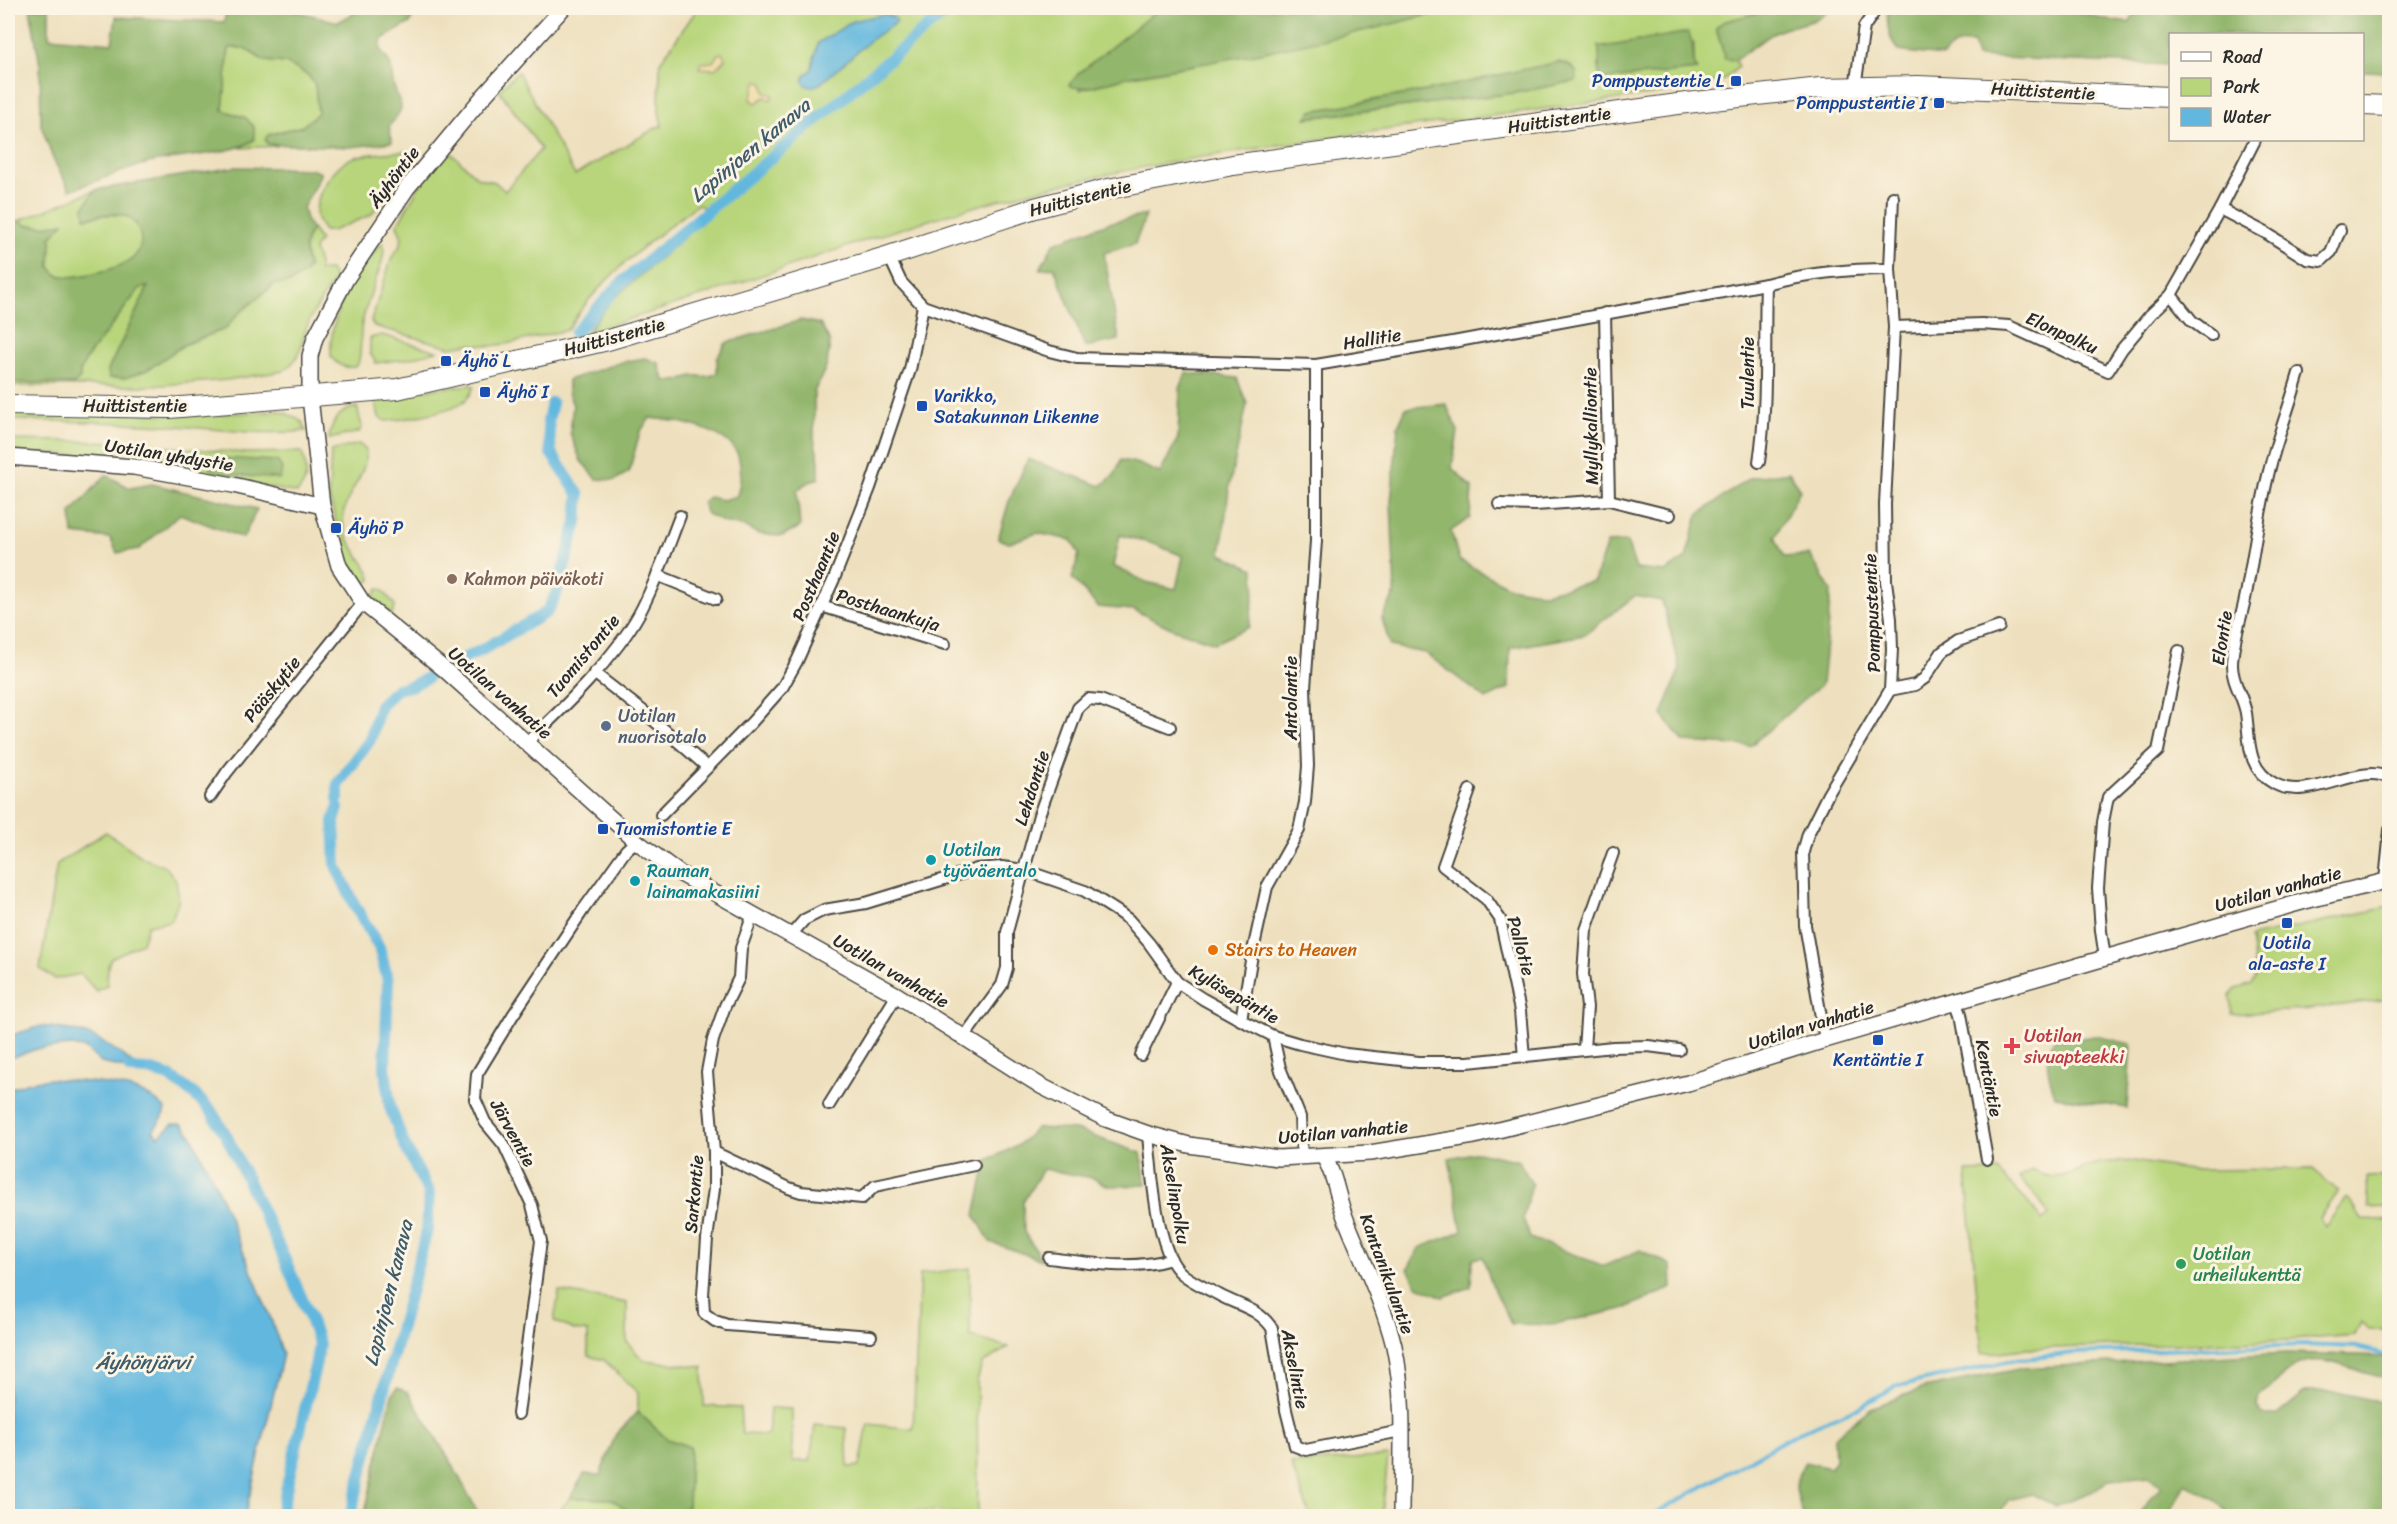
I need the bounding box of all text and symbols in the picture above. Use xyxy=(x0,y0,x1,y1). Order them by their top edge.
legend xyxy=(2169,33,2364,141)
text: Road xyxy=(2223,41,2263,73)
place label: Pomppustentie L xyxy=(1592,65,1725,97)
text: Park xyxy=(2223,71,2260,103)
street label: Huittistentie xyxy=(1990,72,2096,110)
marker: Pomppustentie L xyxy=(1729,74,1743,88)
place label: Pomppustentie I xyxy=(1796,87,1929,119)
water label: Lapinjoen kanava xyxy=(682,88,820,212)
marker: Pomppustentie I xyxy=(1932,96,1946,110)
street label: Huittistentie xyxy=(1505,97,1613,143)
text: Water xyxy=(2223,101,2272,133)
street label: Äyhöntie xyxy=(359,139,428,216)
street label: Huittistentie xyxy=(1026,170,1135,226)
street label: Elonpolku xyxy=(2020,302,2104,364)
street label: Huittistentie xyxy=(560,308,669,366)
street label: Hallitie xyxy=(1341,319,1403,359)
street label: Tuulentie xyxy=(1732,337,1764,409)
place label: Äyhö L xyxy=(457,345,511,377)
marker: Äyhö L xyxy=(439,354,453,368)
street label: Myllykalliontie xyxy=(1574,367,1608,485)
place label: Äyhö I xyxy=(496,376,550,408)
place label: Varikko, Satakunnan Liikenne xyxy=(934,380,1099,433)
marker: Äyhö I xyxy=(478,385,492,399)
street label: Huittistentie xyxy=(83,390,187,422)
marker: Varikko, Satakunnan Liikenne xyxy=(915,399,929,413)
street label: Uotilan yhdystie xyxy=(102,429,236,481)
place label: Äyhö P xyxy=(347,512,403,544)
marker: Äyhö P xyxy=(329,521,343,535)
street label: Posthaantie xyxy=(783,526,849,626)
street label: Pomppustentie xyxy=(1854,553,1890,673)
place label: Kahmon päiväkoti xyxy=(464,563,604,595)
marker: Kahmon päiväkoti xyxy=(445,572,459,586)
street label: Posthaankuja xyxy=(832,579,945,641)
street label: Tuomistontie xyxy=(538,606,628,705)
street label: Elontie xyxy=(2202,608,2242,668)
street label: Uotilan vanhatie xyxy=(440,638,560,748)
street label: Pääskytie xyxy=(235,649,309,729)
street label: Antolantie xyxy=(1275,656,1307,741)
place label: Uotilan nuorisotalo xyxy=(618,700,706,753)
marker: Uotilan nuorisotalo xyxy=(599,719,613,733)
street label: Lehdontie xyxy=(1005,746,1059,830)
place label: Tuomistontie E xyxy=(615,813,733,845)
marker: Tuomistontie E xyxy=(596,822,610,836)
place label: Uotilan työväentalo xyxy=(943,834,1037,887)
marker: Uotilan työväentalo xyxy=(924,853,938,867)
place label: Rauman lainamakasiini xyxy=(647,855,760,908)
street label: Uotilan vanhatie xyxy=(2211,857,2345,921)
marker: Rauman lainamakasiini xyxy=(628,874,642,888)
street label: Pallotie xyxy=(1498,912,1544,980)
marker: Uotila ala-aste I xyxy=(2280,916,2294,930)
street label: Uotilan vanhatie xyxy=(827,925,955,1017)
place label: Uotila ala-aste I xyxy=(2248,927,2327,980)
place label: Stairs to Heaven xyxy=(1225,934,1357,966)
marker: Stairs to Heaven xyxy=(1206,943,1220,957)
street label: Kyläsepäntie xyxy=(1183,955,1286,1033)
street label: Uotilan vanhatie xyxy=(1744,991,1878,1059)
place label: Uotilan sivuapteekki xyxy=(2023,1020,2125,1073)
marker: Kentäntie I xyxy=(1871,1033,1885,1047)
street label: Kentäntie xyxy=(1966,1037,2012,1120)
marker: Uotilan sivuapteekki xyxy=(2005,1039,2019,1053)
place label: Kentäntie I xyxy=(1833,1044,1925,1076)
street label: Järventie xyxy=(481,1092,545,1173)
street label: Uotilan vanhatie xyxy=(1277,1110,1409,1154)
street label: Akselinpolku xyxy=(1150,1140,1200,1247)
street label: Sarkontie xyxy=(675,1154,713,1234)
street label: Kantanikulantie xyxy=(1350,1209,1424,1339)
water label: Lapinjoen kanava xyxy=(353,1215,424,1370)
place label: Uotilan urheilukenttä xyxy=(2193,1238,2302,1291)
marker: Uotilan urheilukenttä xyxy=(2174,1257,2188,1271)
street label: Akselintie xyxy=(1271,1325,1318,1412)
water label: Äyhönjärvi xyxy=(95,1345,195,1380)

